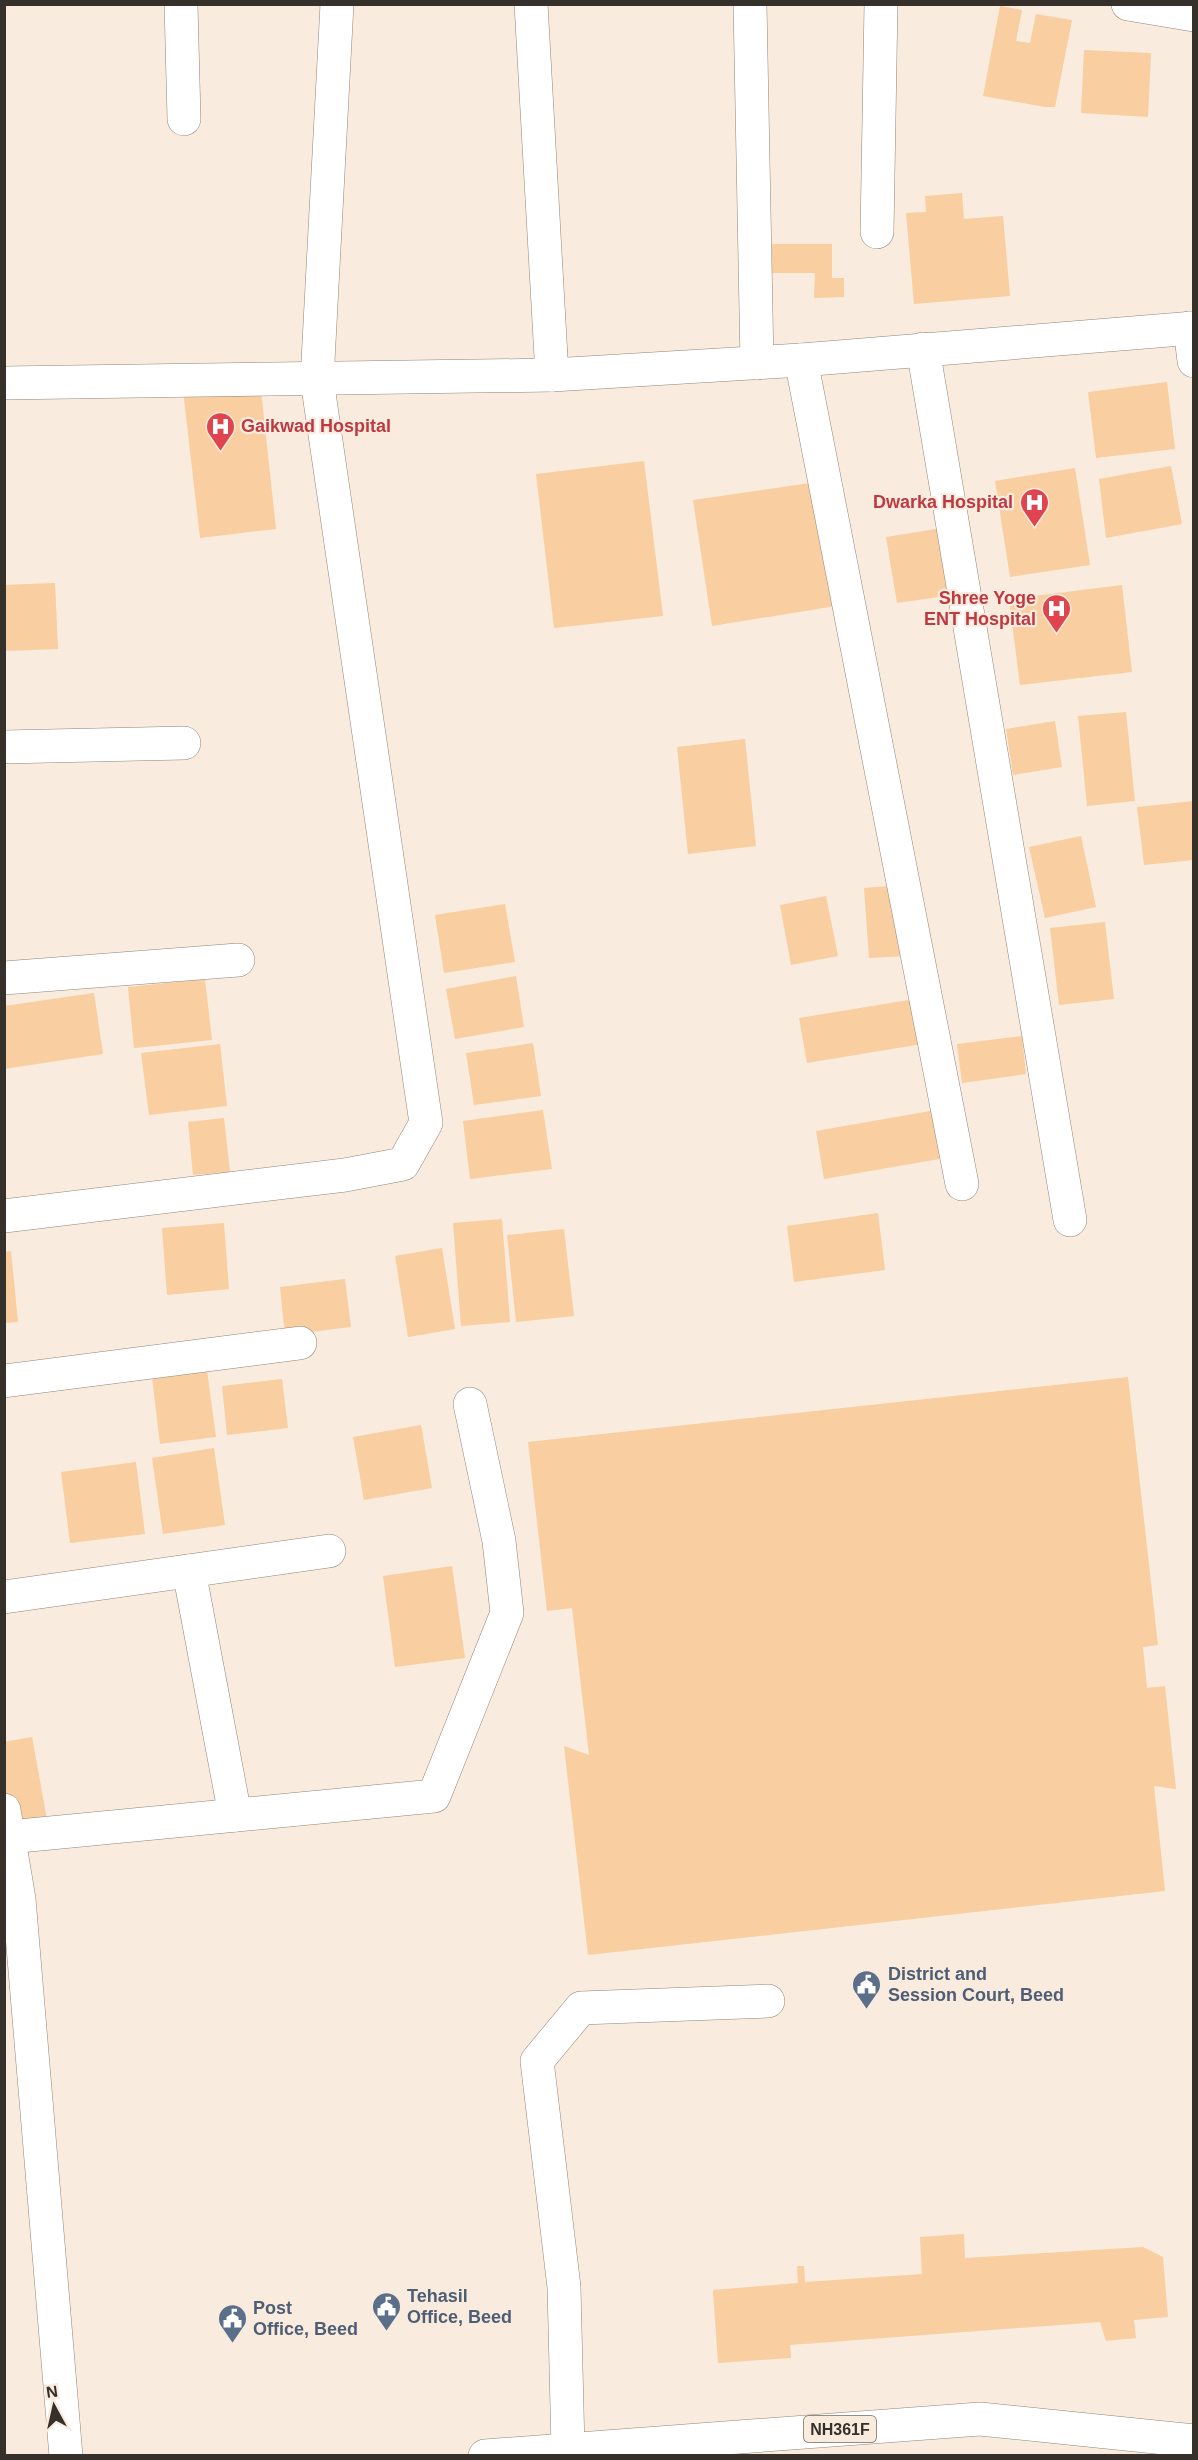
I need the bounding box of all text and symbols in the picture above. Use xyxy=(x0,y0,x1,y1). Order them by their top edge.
hospital icon: Gaikwad Hospital xyxy=(204,410,236,452)
place label: Gaikwad Hospital xyxy=(241,416,391,436)
hospital icon: Dwarka Hospital xyxy=(1018,486,1050,528)
place label: Dwarka Hospital xyxy=(873,492,1013,512)
place label: Shree Yoge ENT Hospital xyxy=(924,588,1036,629)
hospital icon: Shree Yoge ENT Hospital xyxy=(1041,592,1073,634)
place label: District and Session Court, Beed xyxy=(888,1964,1064,2005)
public building icon: District and Session Court, Beed xyxy=(851,1968,883,2010)
place label: Tehasil Office, Beed xyxy=(407,2286,512,2327)
public building icon: Tehasil Office, Beed xyxy=(370,2290,402,2332)
place label: Post Office, Beed xyxy=(253,2298,358,2339)
public building icon: Post Office, Beed xyxy=(216,2302,248,2344)
north arrow xyxy=(24,2376,84,2436)
text: N xyxy=(45,2382,59,2401)
road number: NH361F xyxy=(804,2416,876,2442)

